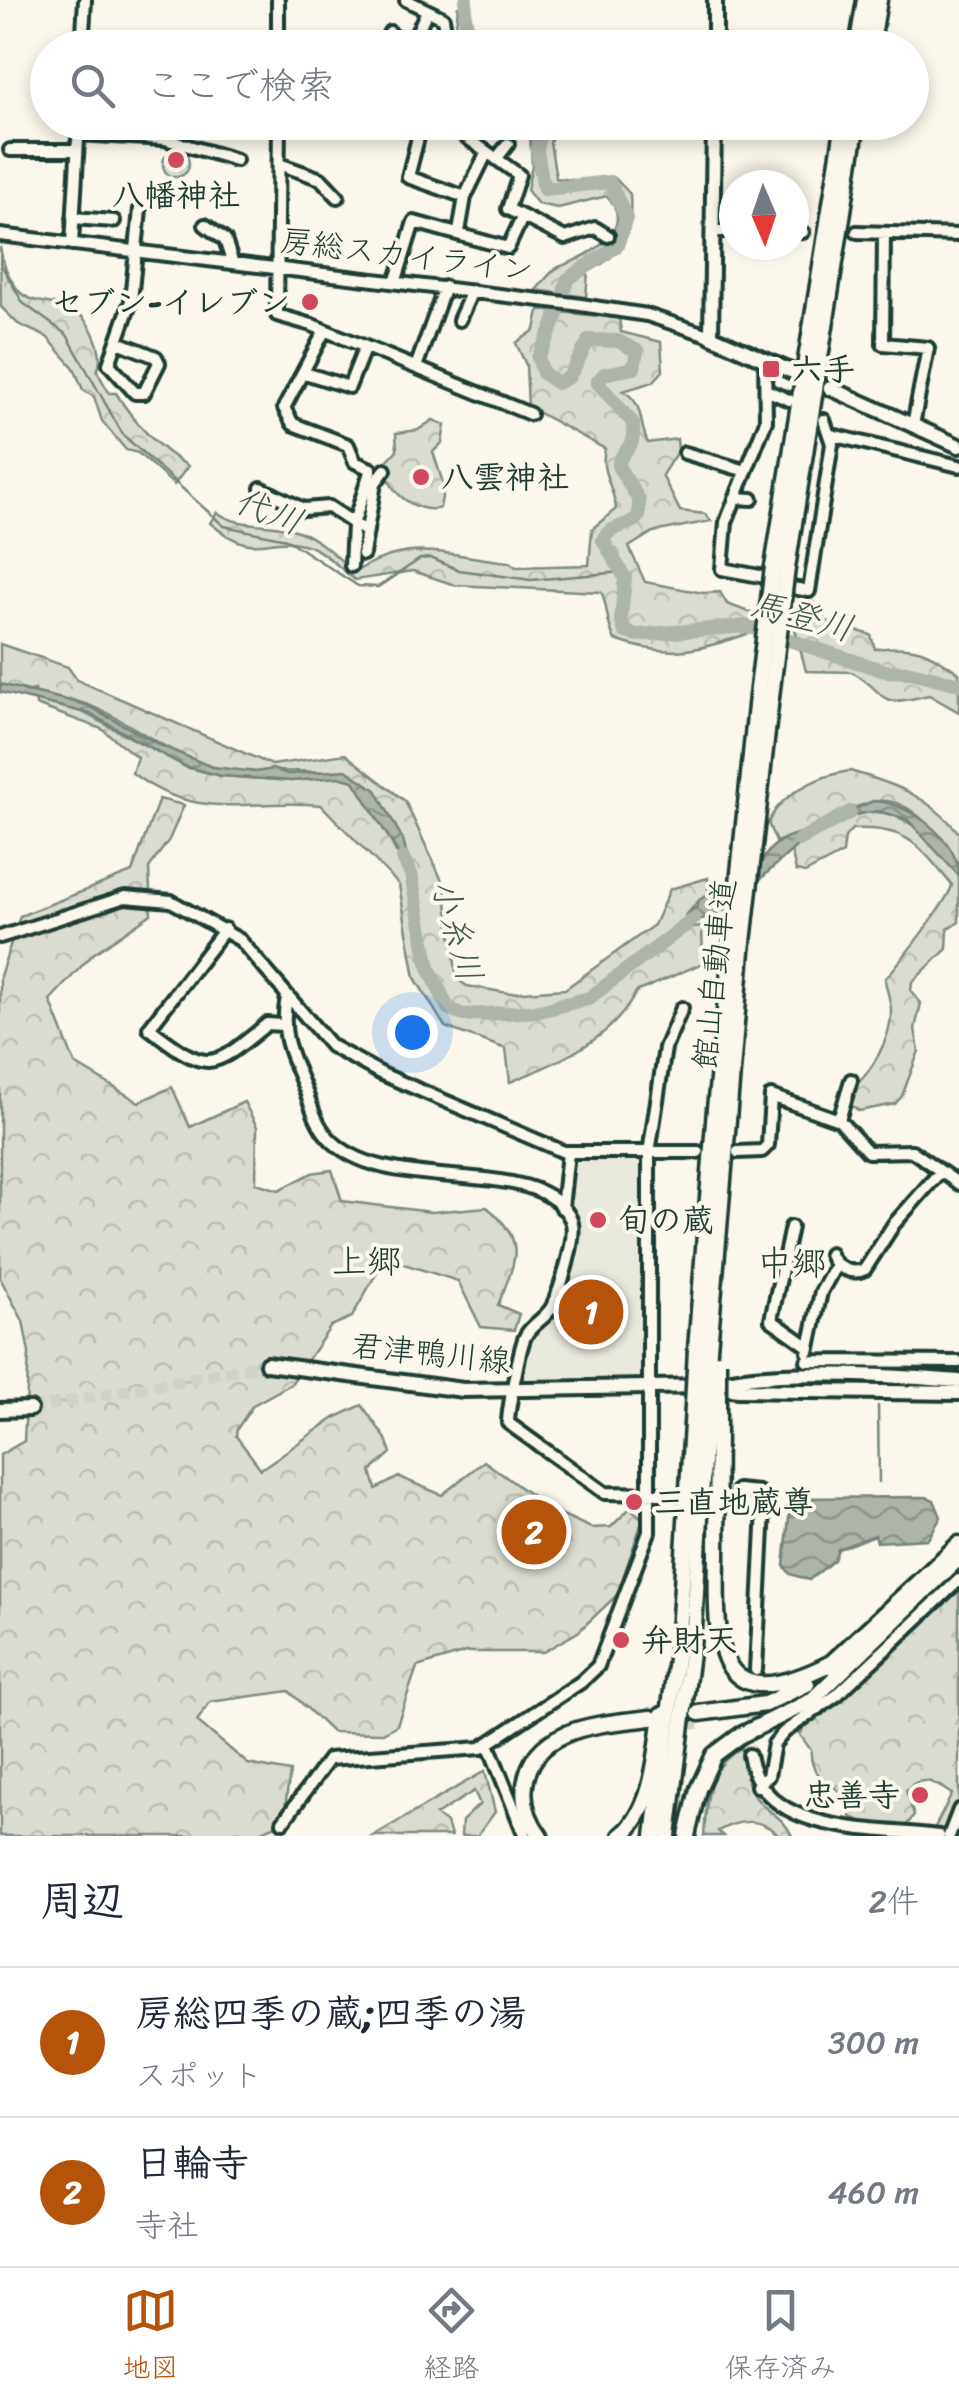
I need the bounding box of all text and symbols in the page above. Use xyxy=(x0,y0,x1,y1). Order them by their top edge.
search box xyxy=(30,30,929,140)
text: ここで検索 xyxy=(145,52,335,119)
icon: search xyxy=(65,58,120,113)
marker: 八幡神社 xyxy=(165,149,187,171)
place label: 八幡神社 xyxy=(112,167,240,224)
north arrow xyxy=(719,170,809,260)
street label: 房総スカイライン xyxy=(277,212,537,299)
place label: セブン-イレブン xyxy=(51,274,290,331)
marker: セブン-イレブン xyxy=(299,291,321,313)
place label: 六手 xyxy=(791,341,855,398)
marker: 六手 xyxy=(760,358,782,380)
place label: 八雲神社 xyxy=(441,449,569,506)
marker: 八雲神社 xyxy=(410,466,432,488)
water label: 代川 xyxy=(225,470,313,552)
water label: 馬登川 xyxy=(743,572,861,660)
water label: 小糸川 xyxy=(413,871,501,989)
street label: 館山自動車道 xyxy=(676,876,753,1073)
your location xyxy=(387,1007,438,1058)
place label: 旬の蔵 xyxy=(618,1192,714,1249)
marker: 旬の蔵 xyxy=(587,1209,609,1231)
district label: 上郷 xyxy=(332,1230,402,1292)
district label: 中郷 xyxy=(757,1232,827,1294)
pin: 1 xyxy=(558,1274,624,1350)
street label: 君津鴨川線 xyxy=(348,1317,513,1390)
place label: 三直地蔵尊 xyxy=(654,1474,814,1531)
marker: 三直地蔵尊 xyxy=(623,1491,645,1513)
pin: 2 xyxy=(502,1494,566,1570)
place label: 弁財天 xyxy=(641,1612,737,1669)
marker: 弁財天 xyxy=(610,1629,632,1651)
place label: 忠善寺 xyxy=(804,1767,900,1824)
marker: 忠善寺 xyxy=(909,1784,931,1806)
text: 周辺 xyxy=(40,1864,124,1938)
text: 2件 xyxy=(869,1873,919,1930)
text: 房総四季の蔵;四季の湯 xyxy=(135,1980,526,2047)
text: 1 xyxy=(66,2014,79,2071)
text: 300 m xyxy=(828,2014,919,2071)
text: スポット xyxy=(135,2047,263,2104)
text: 日輪寺 xyxy=(135,2130,249,2197)
text: 2 xyxy=(63,2164,82,2221)
text: 460 m xyxy=(828,2164,919,2221)
text: 寺社 xyxy=(135,2197,199,2254)
tab: 地図 xyxy=(122,2283,179,2392)
tab: 経路 xyxy=(423,2283,480,2392)
tab: 保存済み xyxy=(724,2283,837,2392)

